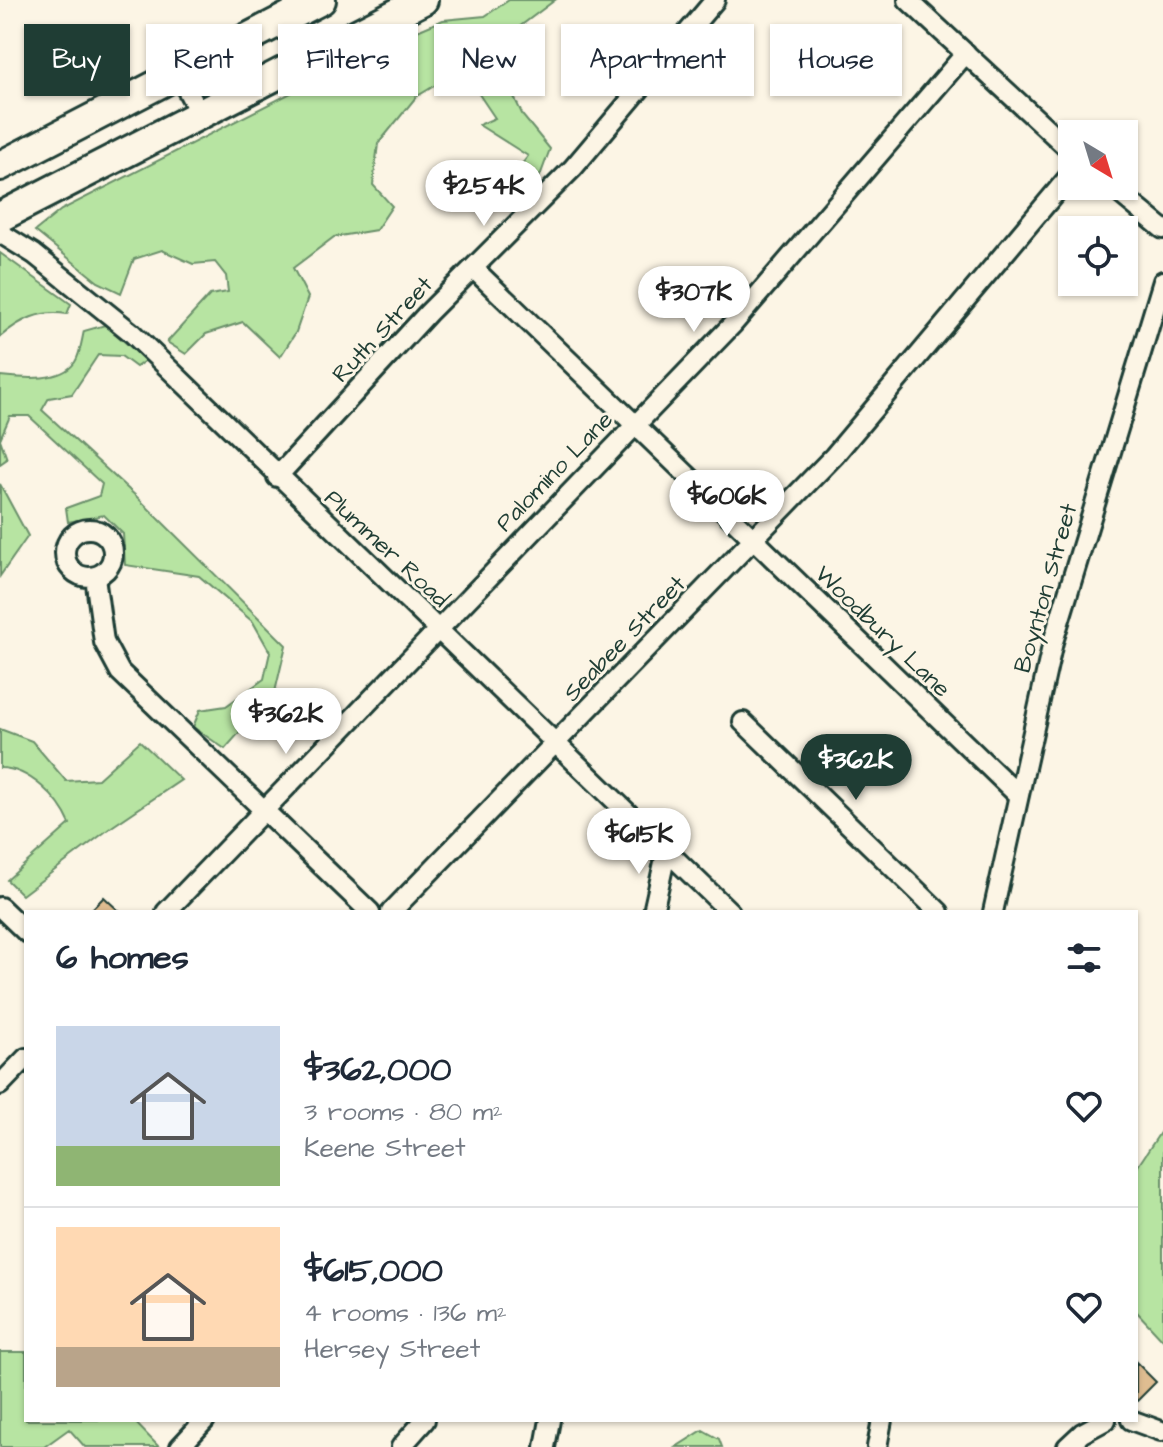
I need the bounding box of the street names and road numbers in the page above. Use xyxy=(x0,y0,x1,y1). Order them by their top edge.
street label: Ruth Street xyxy=(324,269,441,390)
street label: Palomino Lane xyxy=(488,404,621,540)
street label: Plummer Road xyxy=(316,482,456,616)
street label: Boynton Street xyxy=(1006,499,1087,677)
street label: Woodbury Lane xyxy=(806,558,958,706)
street label: Seabee Street xyxy=(556,568,694,709)

